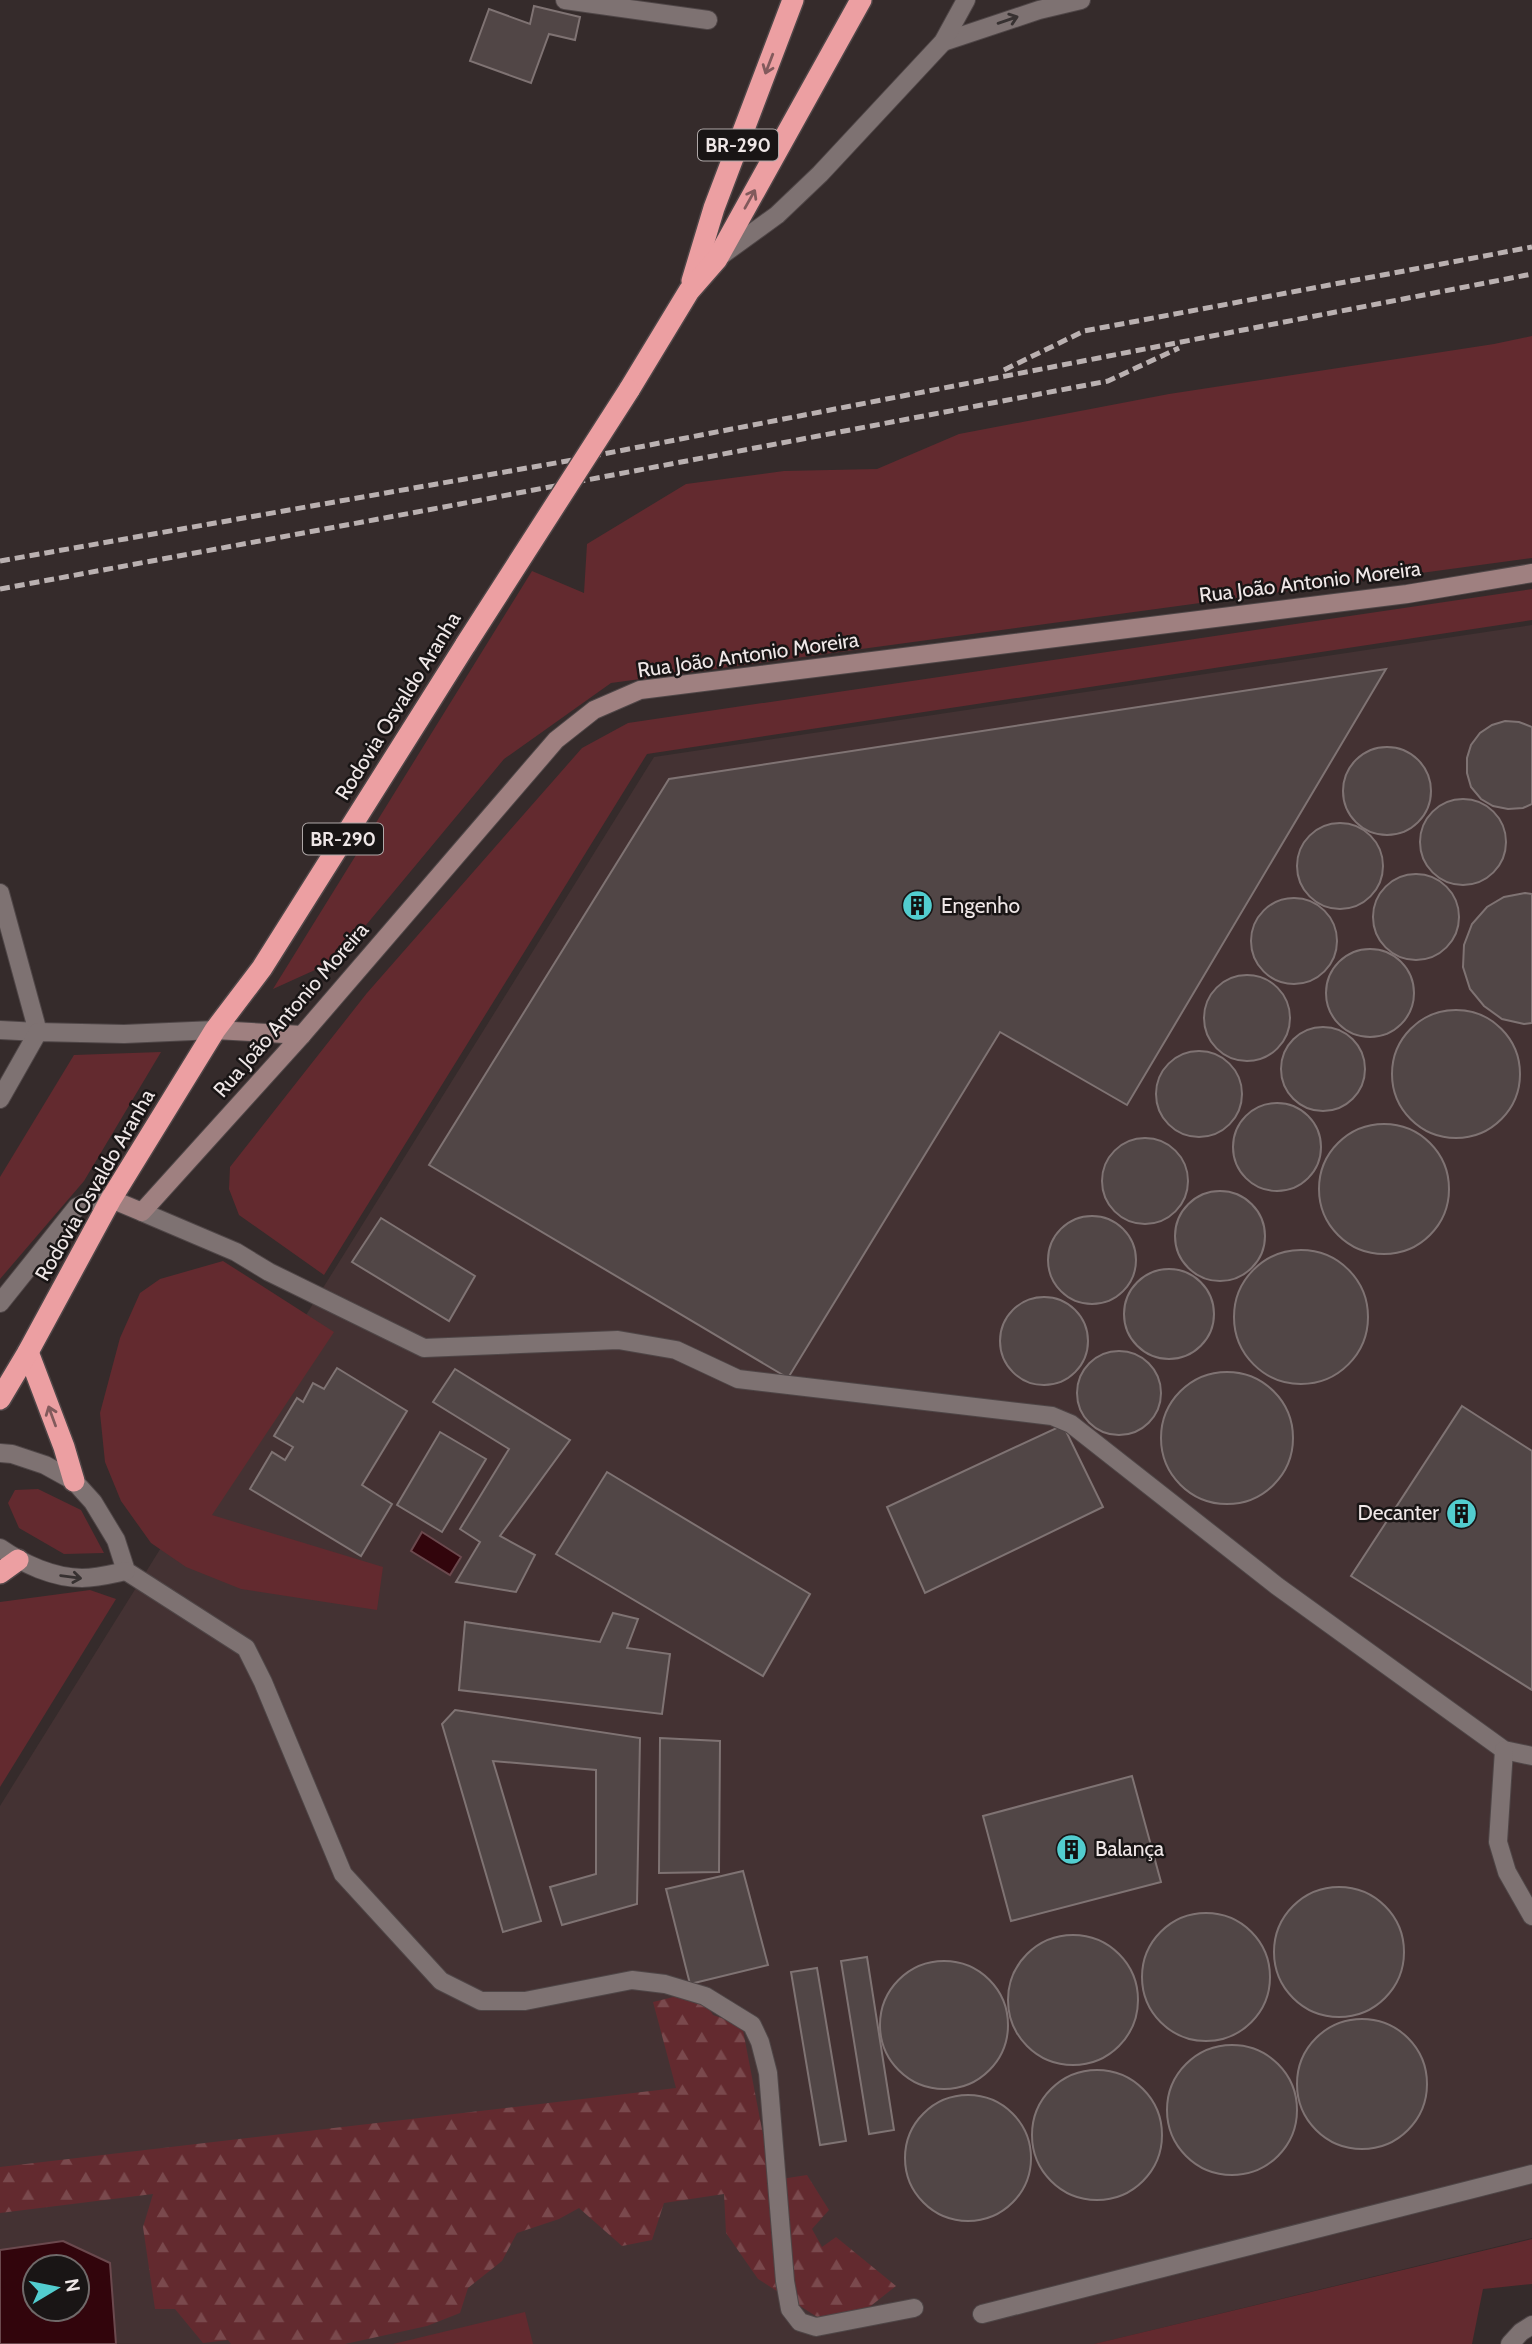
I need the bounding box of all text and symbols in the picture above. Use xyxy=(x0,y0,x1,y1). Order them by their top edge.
one-way arrow xyxy=(997,13,1019,26)
one-way arrow xyxy=(762,52,774,74)
road number: BR-290 xyxy=(698,130,778,160)
one-way arrow xyxy=(744,189,757,210)
street label: Rua João Antonio Moreira xyxy=(1198,555,1422,608)
street label: Rodovia Osvaldo Aranha xyxy=(329,607,466,804)
street label: Rua João Antonio Moreira xyxy=(636,627,860,682)
road number: BR-290 xyxy=(303,824,383,854)
building icon: Engenho xyxy=(901,889,935,923)
place label: Engenho xyxy=(941,893,1020,918)
street label: Rua João Antonio Moreira xyxy=(208,917,373,1102)
street label: Rodovia Osvaldo Aranha xyxy=(30,1085,160,1285)
one-way arrow xyxy=(45,1406,57,1428)
building icon: Decanter xyxy=(1445,1496,1479,1530)
place label: Decanter xyxy=(1358,1500,1439,1525)
one-way arrow xyxy=(59,1570,82,1583)
building icon: Balança xyxy=(1055,1832,1089,1866)
place label: Balança xyxy=(1095,1836,1164,1861)
north arrow xyxy=(21,2253,91,2323)
text: N xyxy=(60,2277,85,2294)

